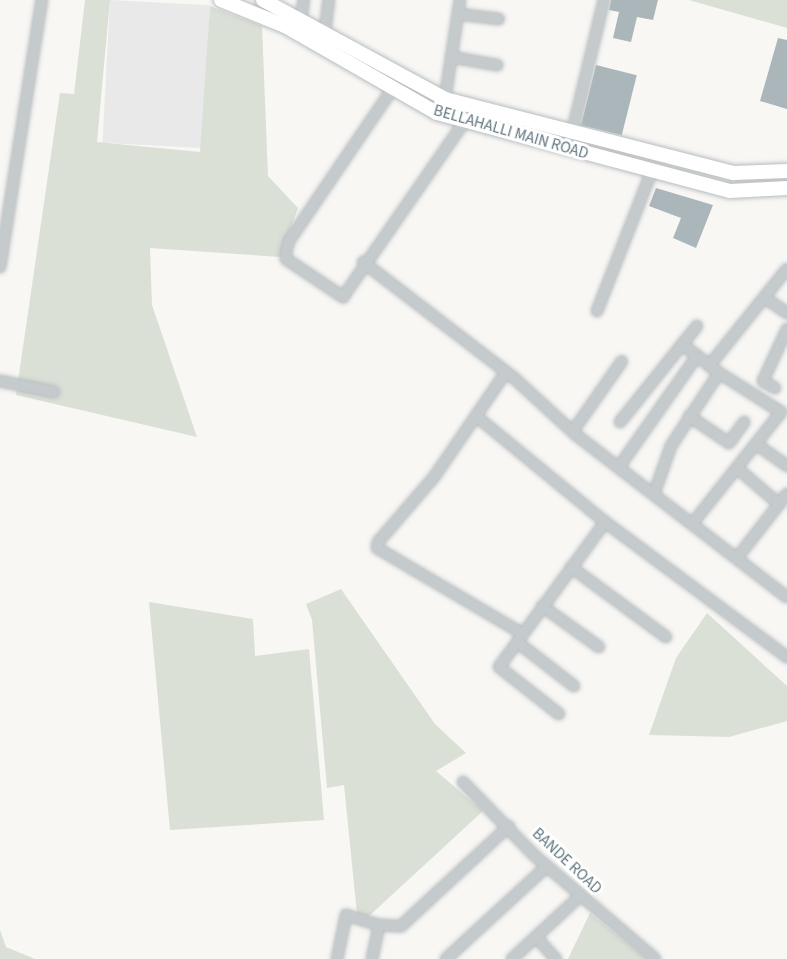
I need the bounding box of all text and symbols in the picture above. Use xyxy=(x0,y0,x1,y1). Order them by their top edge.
street label: BELLAHALLI MAIN ROAD xyxy=(431,101,591,163)
street label: BANDE ROAD xyxy=(528,824,606,898)

